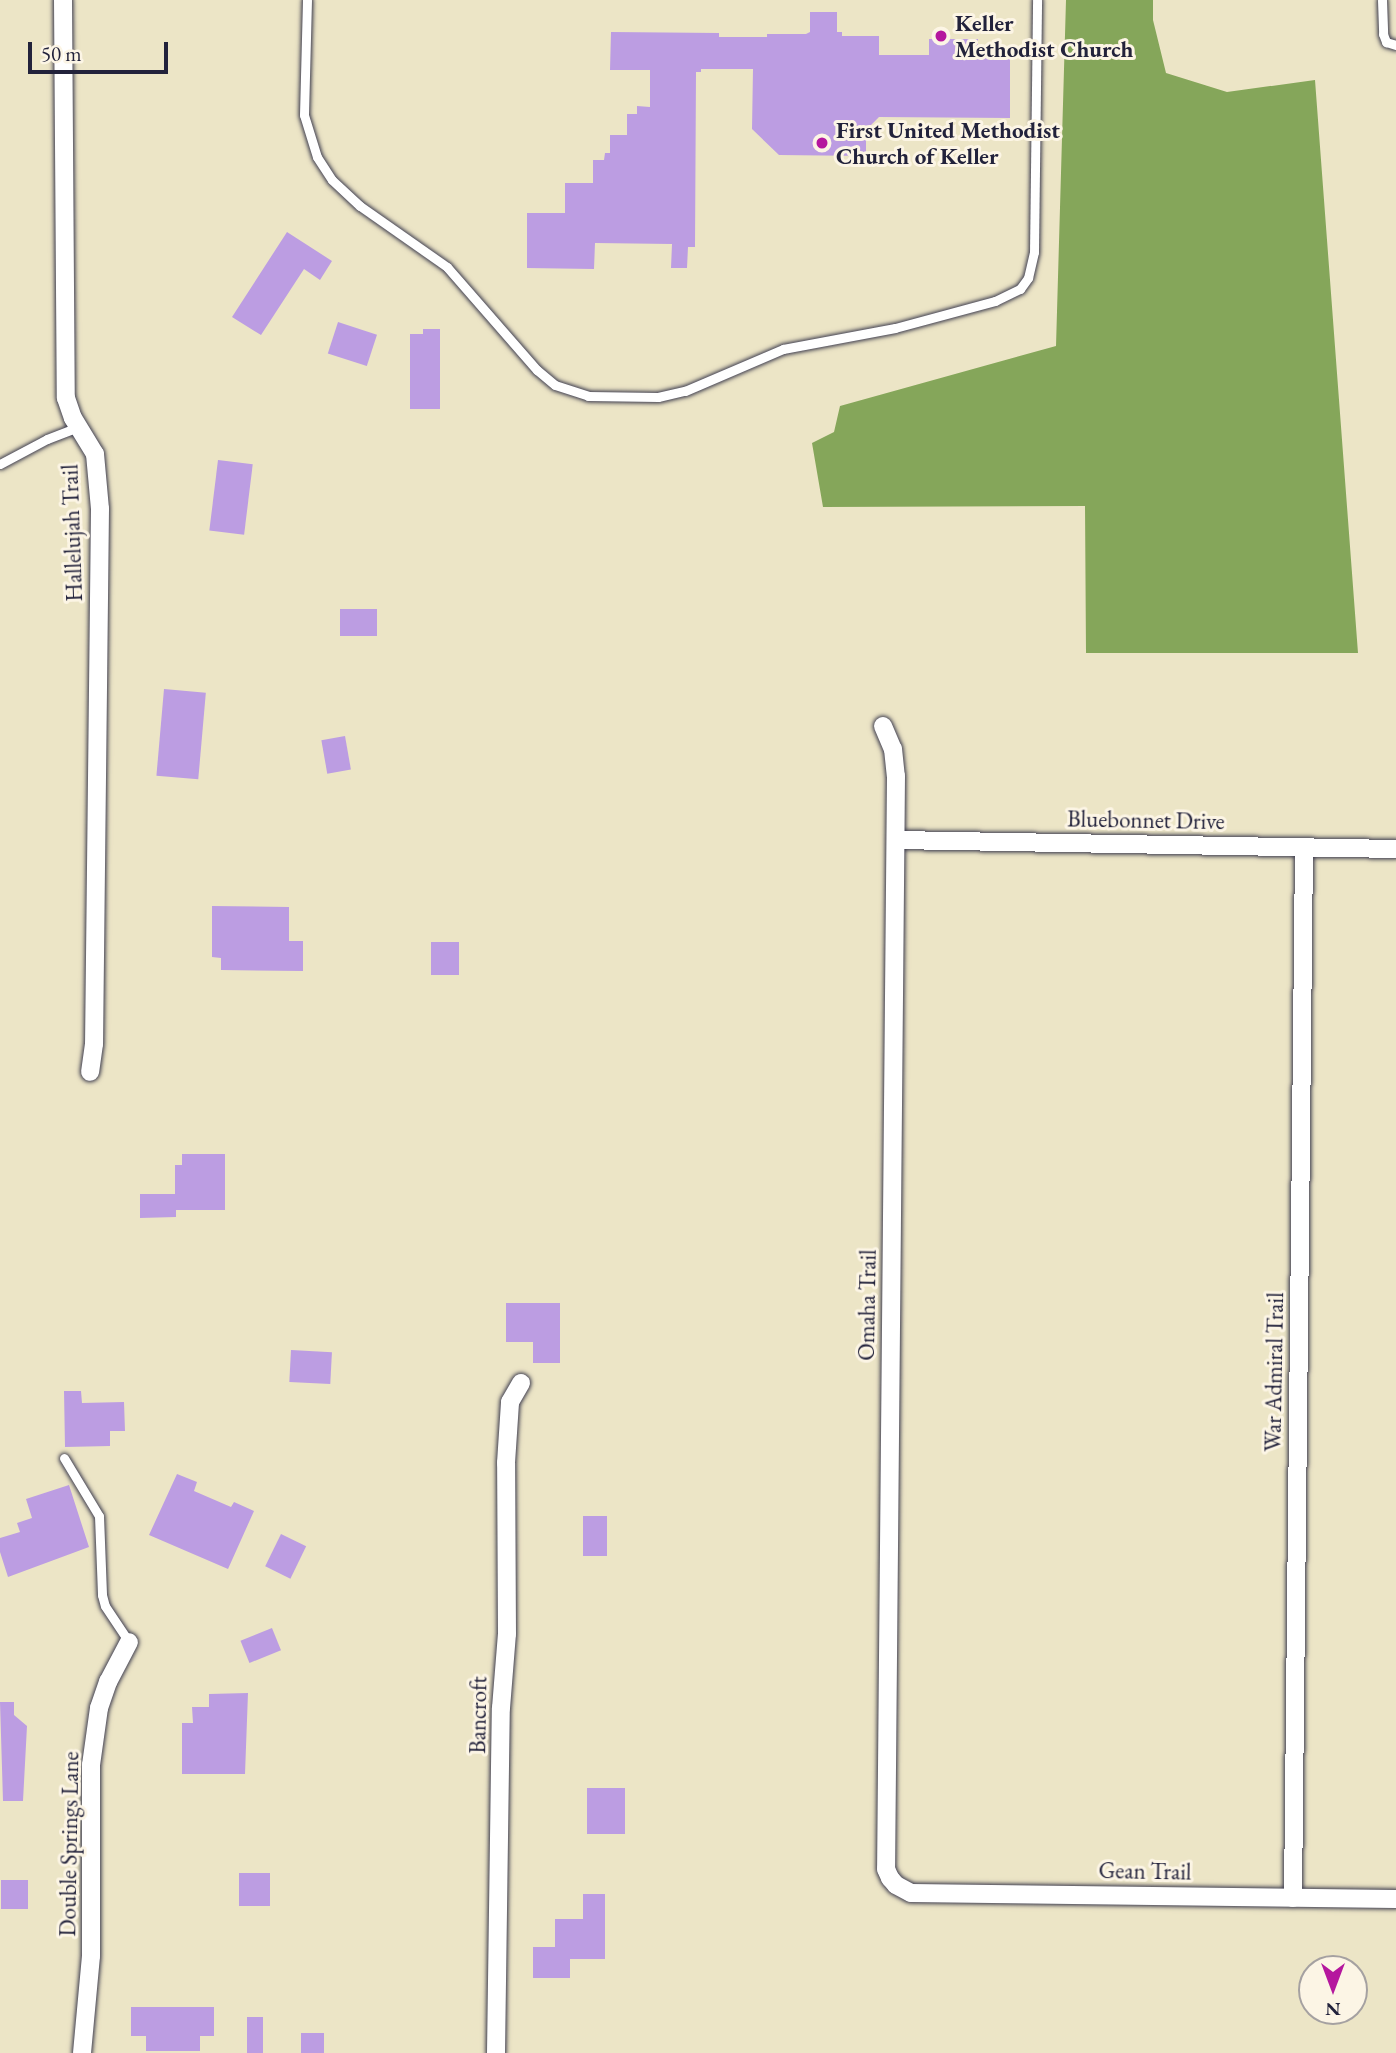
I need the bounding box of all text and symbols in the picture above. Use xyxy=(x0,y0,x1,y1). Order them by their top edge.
place label: Keller Methodist Church xyxy=(955,9,1133,63)
scale bar xyxy=(32,28,172,72)
marker: Keller Methodist Church xyxy=(933,28,949,44)
text: 50 m xyxy=(41,40,82,67)
place label: First United Methodist Church of Keller xyxy=(836,116,1060,170)
marker: First United Methodist Church of Keller xyxy=(814,135,830,151)
street label: Hallelujah Trail xyxy=(56,464,88,602)
street label: Bluebonnet Drive xyxy=(1067,805,1225,835)
street label: Omaha Trail xyxy=(852,1249,882,1361)
street label: War Admiral Trail xyxy=(1259,1292,1289,1452)
street label: Bancroft xyxy=(464,1676,492,1754)
street label: Double Springs Lane xyxy=(54,1751,84,1937)
street label: Gean Trail xyxy=(1098,1856,1192,1886)
north arrow xyxy=(1298,1955,1368,2025)
text: N xyxy=(1325,1997,1341,2022)

